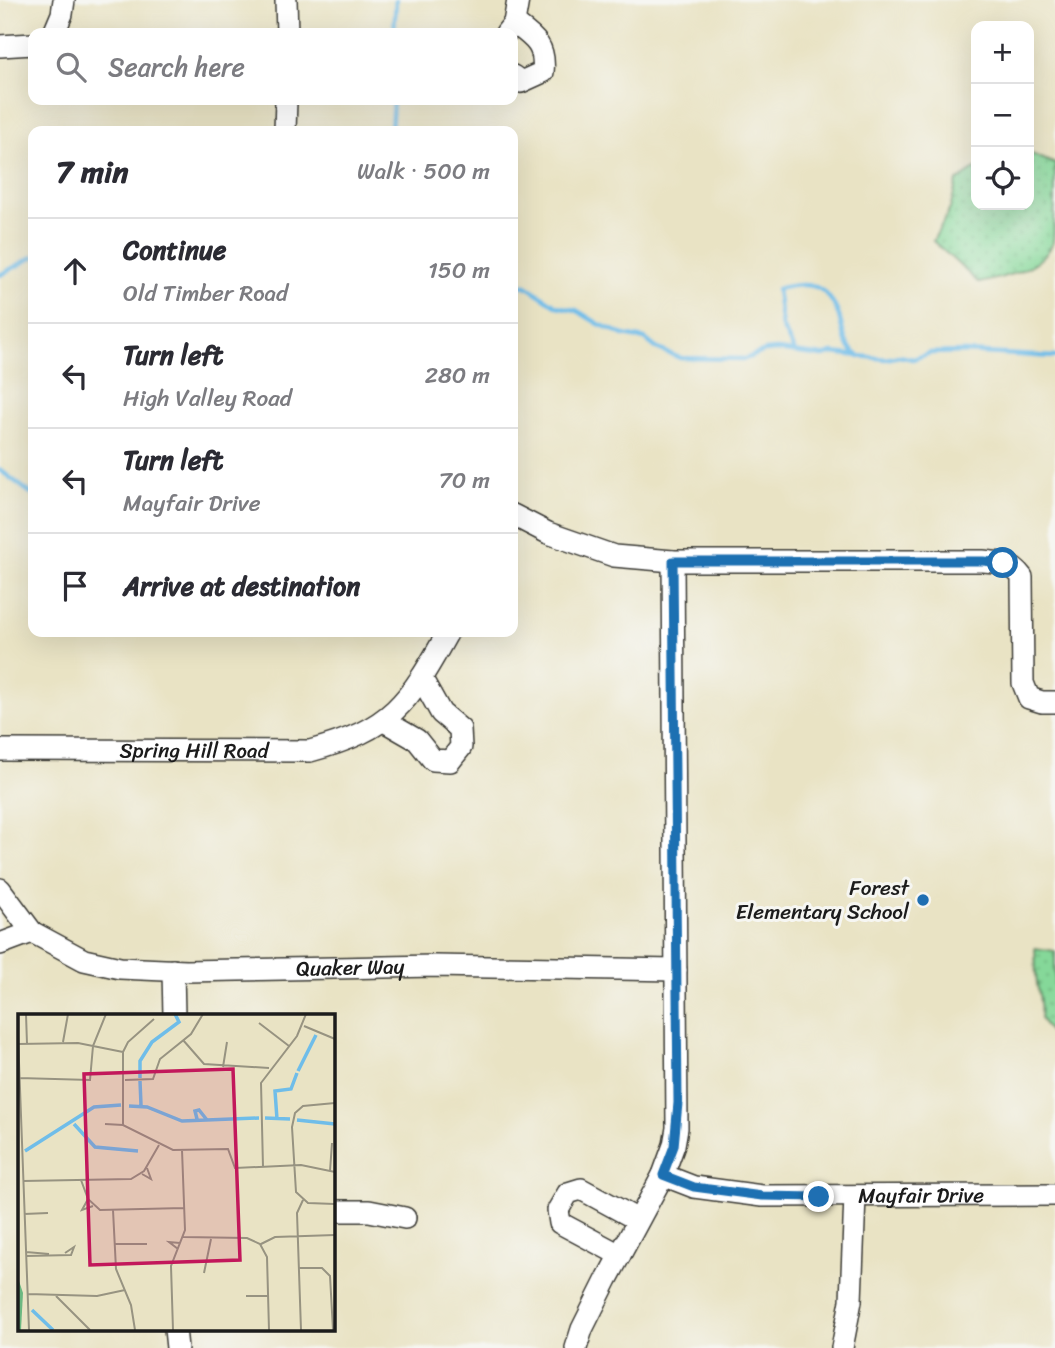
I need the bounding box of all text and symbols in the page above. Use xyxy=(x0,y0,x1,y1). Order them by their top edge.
map controls xyxy=(971,21,1034,210)
button: + xyxy=(971,21,1034,84)
search box xyxy=(28,28,518,105)
text: Search here xyxy=(108,44,245,90)
icon: search xyxy=(52,48,90,86)
button: − xyxy=(971,84,1034,147)
text: 7 min xyxy=(56,145,128,199)
button: locate xyxy=(971,147,1034,210)
text: Walk · 500 m xyxy=(357,151,490,192)
text: Continue xyxy=(123,227,226,273)
text: 150 m xyxy=(428,250,490,291)
icon: ahead xyxy=(56,252,94,290)
text: Old Timber Road xyxy=(123,273,288,314)
text: Turn left xyxy=(123,332,223,378)
text: 280 m xyxy=(425,355,490,396)
icon: left xyxy=(56,357,94,395)
text: High Valley Road xyxy=(123,378,292,419)
text: Turn left xyxy=(123,437,223,483)
text: 70 m xyxy=(439,460,490,501)
icon: left xyxy=(56,462,94,500)
text: Mayfair Drive xyxy=(123,483,261,524)
route start xyxy=(987,547,1018,578)
text: Arrive at destination xyxy=(123,563,360,609)
icon: arrive xyxy=(56,567,94,605)
street label: Spring Hill Road xyxy=(119,731,271,770)
place label: Forest Elementary School xyxy=(736,869,911,931)
marker: Forest Elementary School xyxy=(915,892,931,908)
street label: Quaker Way xyxy=(296,948,405,988)
inset map xyxy=(18,1014,334,1330)
street label: Mayfair Drive xyxy=(858,1176,984,1215)
route end xyxy=(803,1181,834,1212)

